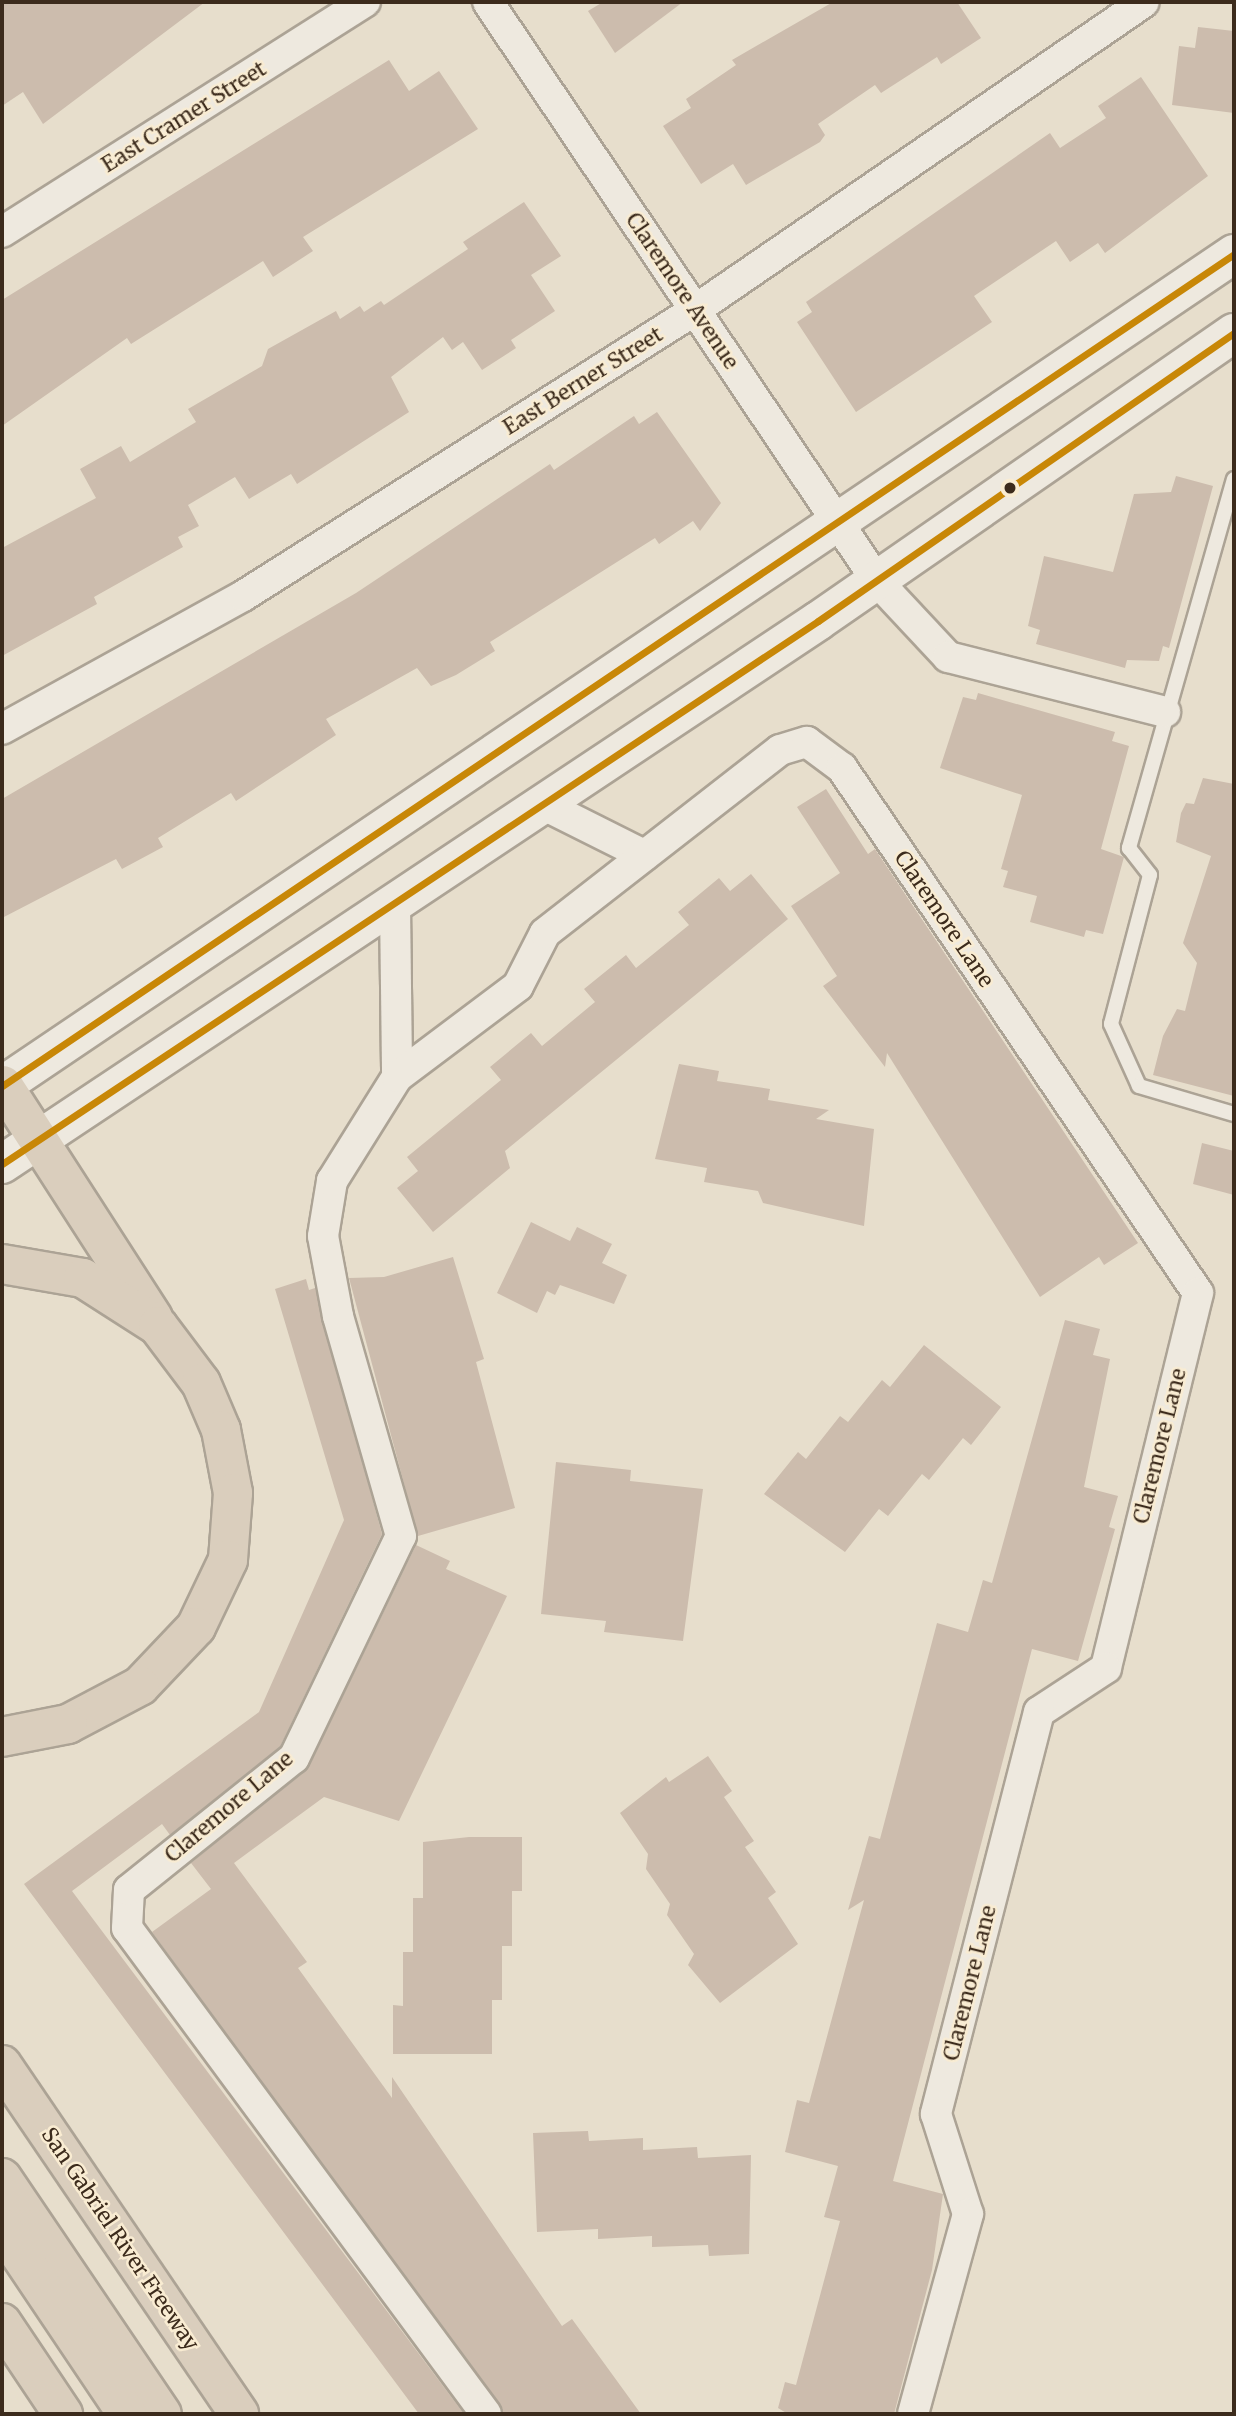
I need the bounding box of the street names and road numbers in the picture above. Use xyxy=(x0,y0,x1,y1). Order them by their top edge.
street label: East Cramer Street xyxy=(97,56,271,178)
street label: Claremore Avenue xyxy=(620,208,744,374)
street label: East Berner Street xyxy=(499,322,667,440)
street label: Claremore Lane xyxy=(889,846,999,992)
street label: Claremore Lane xyxy=(1129,1366,1191,1526)
street label: Claremore Lane xyxy=(160,1746,298,1868)
street label: Claremore Lane xyxy=(939,1903,1001,2063)
street label: San Gabriel River Freeway xyxy=(36,2123,204,2355)

